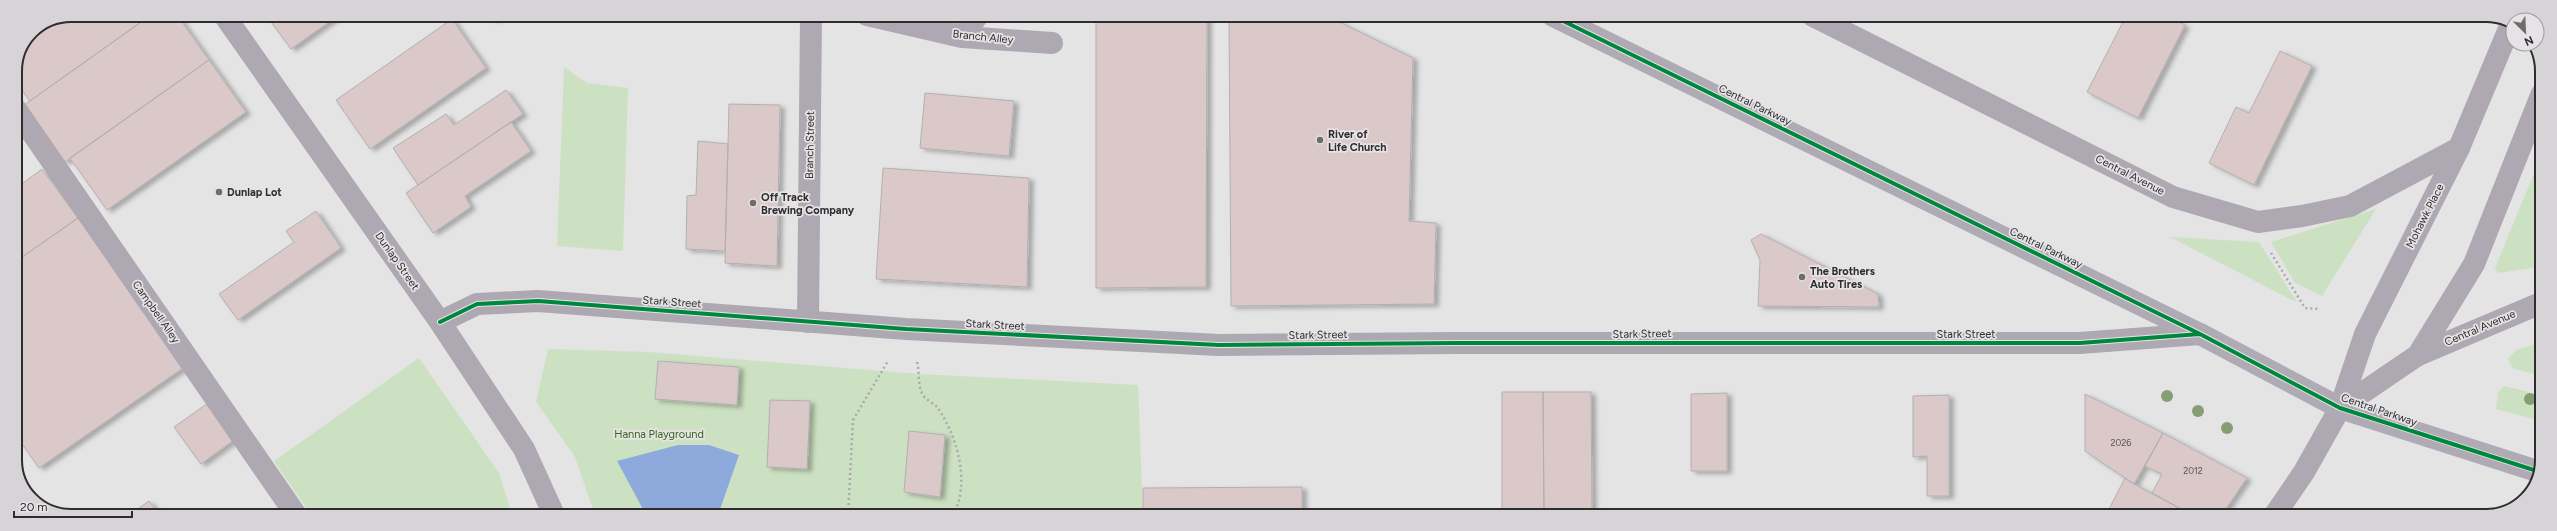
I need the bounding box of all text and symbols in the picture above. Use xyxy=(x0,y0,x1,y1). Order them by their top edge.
north arrow xyxy=(2505,12,2545,52)
street label: Branch Alley xyxy=(952,27,1014,47)
text: N xyxy=(2522,33,2535,48)
street label: Central Parkway xyxy=(1716,82,1794,128)
street label: Branch Street xyxy=(803,111,817,179)
place label: River of Life Church xyxy=(1328,128,1387,154)
marker: River of Life Church xyxy=(1315,135,1325,145)
street label: Central Avenue xyxy=(2093,152,2167,198)
street label: Mohawk Place xyxy=(2403,182,2447,250)
place label: Dunlap Lot xyxy=(227,186,282,199)
marker: Dunlap Lot xyxy=(214,187,224,197)
place label: Off Track Brewing Company xyxy=(761,191,855,217)
marker: Off Track Brewing Company xyxy=(748,198,758,208)
street label: Central Parkway xyxy=(2007,225,2085,271)
street label: Dunlap Street xyxy=(372,229,422,293)
place label: The Brothers Auto Tires xyxy=(1810,265,1875,291)
marker: The Brothers Auto Tires xyxy=(1797,272,1807,282)
street label: Campbell Alley xyxy=(130,278,182,346)
street label: Stark Street xyxy=(642,293,702,311)
street label: Central Avenue xyxy=(2443,307,2517,349)
street label: Stark Street xyxy=(965,317,1025,333)
street label: Stark Street xyxy=(1612,327,1672,341)
street label: Stark Street xyxy=(1288,328,1348,342)
street label: Stark Street xyxy=(1936,328,1996,341)
street label: Central Parkway xyxy=(2339,391,2419,429)
park label: Hanna Playground xyxy=(614,428,704,441)
house number: 2026 xyxy=(2111,437,2131,448)
house number: 2012 xyxy=(2183,465,2203,476)
scale bar xyxy=(14,493,132,519)
text: 20 m xyxy=(20,500,48,514)

